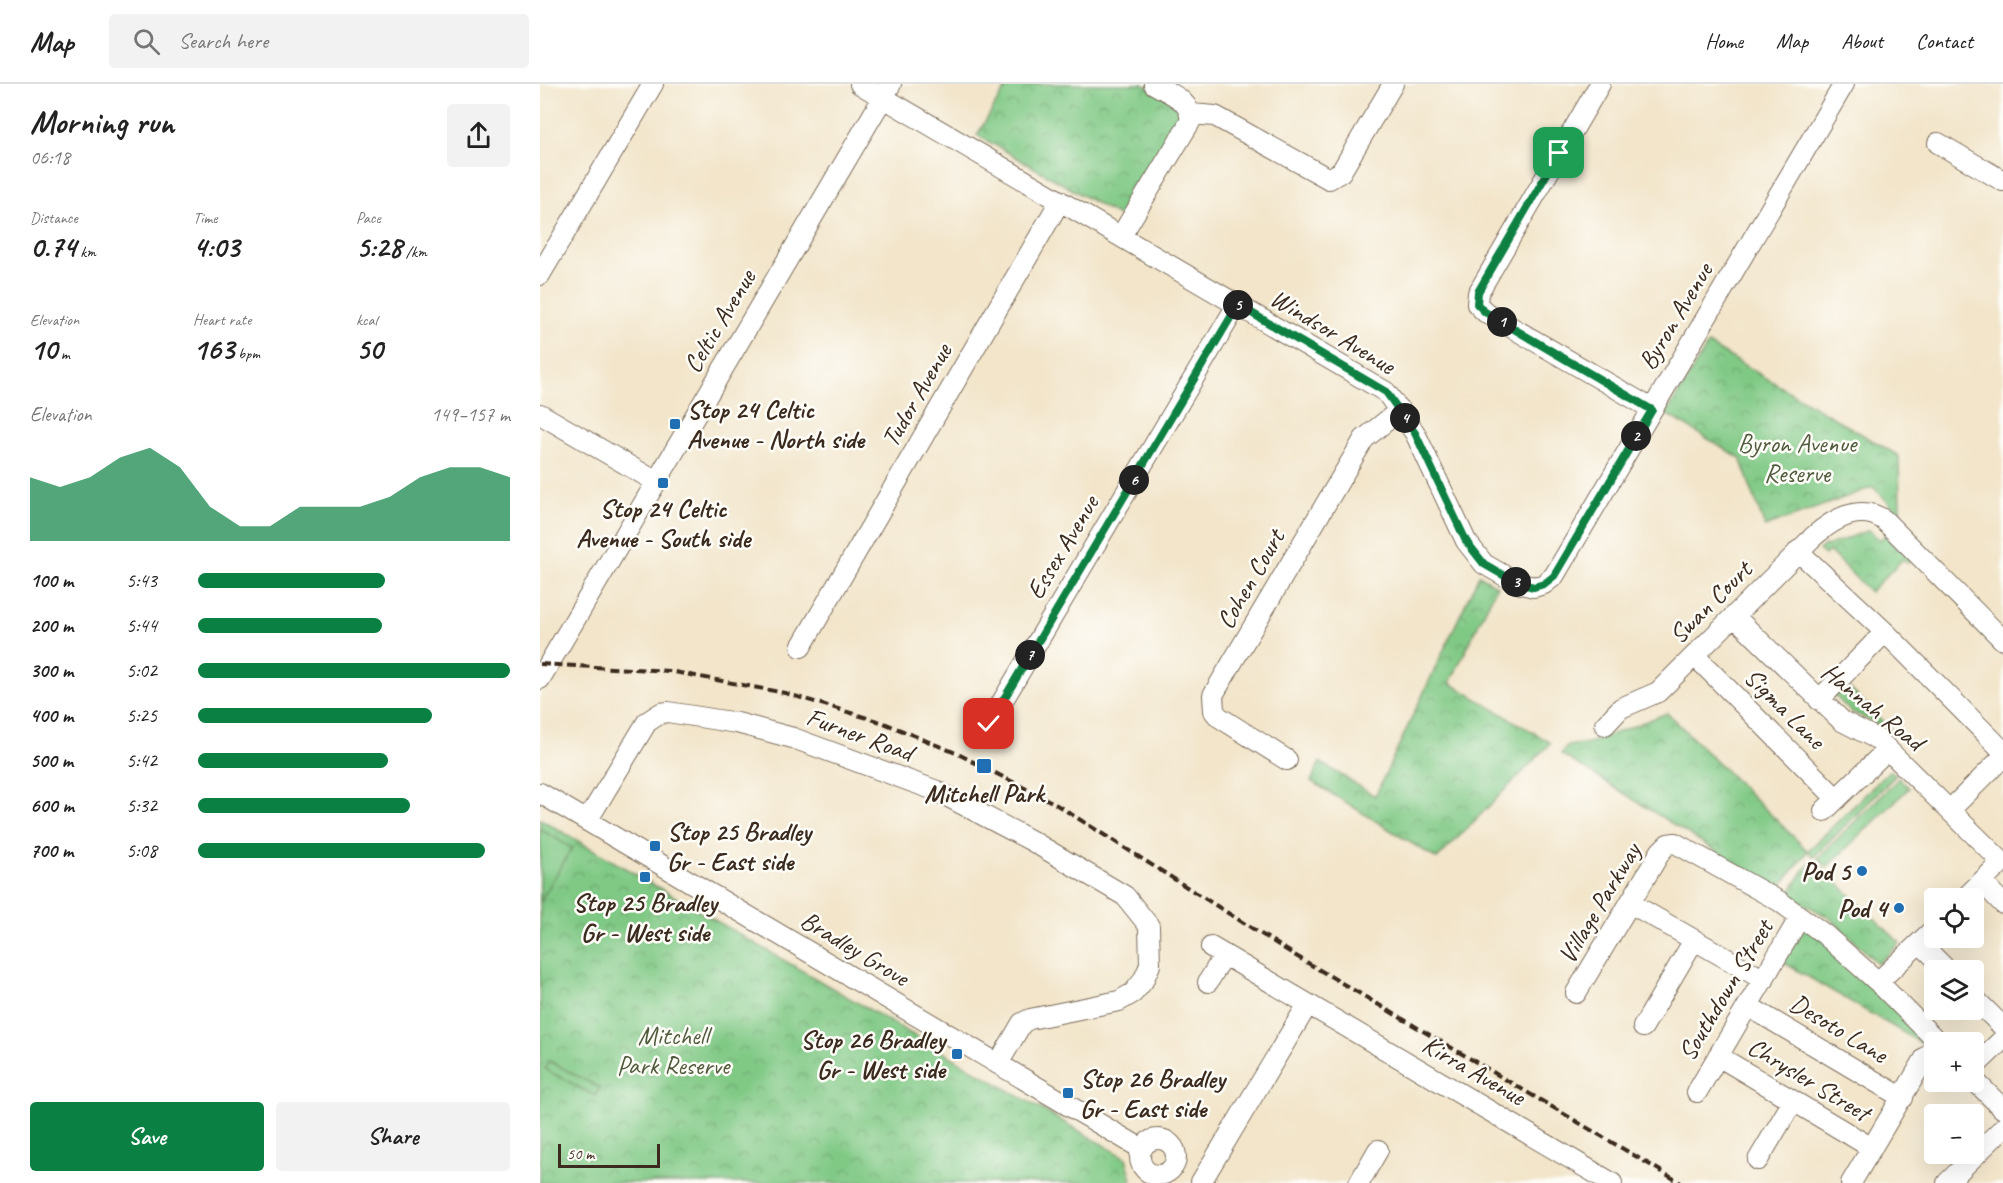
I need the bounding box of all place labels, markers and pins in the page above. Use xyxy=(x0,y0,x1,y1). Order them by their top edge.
pin xyxy=(1533,127,1584,178)
pin: 5 xyxy=(1223,290,1253,320)
pin: 1 xyxy=(1487,307,1517,337)
place label: Stop 24 Celtic Avenue - North side xyxy=(687,393,866,456)
pin: 4 xyxy=(1390,403,1420,433)
marker: Stop 24 Celtic Avenue - North side xyxy=(668,417,682,431)
pin: 2 xyxy=(1621,421,1651,451)
pin: 6 xyxy=(1119,465,1149,495)
marker: Stop 24 Celtic Avenue - South side xyxy=(656,476,670,490)
place label: Stop 24 Celtic Avenue - South side xyxy=(576,492,752,555)
pin: 3 xyxy=(1501,567,1531,597)
pin: 7 xyxy=(1015,640,1045,670)
pin xyxy=(963,698,1014,749)
marker: Mitchell Park xyxy=(975,757,993,775)
place label: Mitchell Park xyxy=(924,777,1046,810)
place label: Stop 25 Bradley Gr - East side xyxy=(667,815,814,878)
marker: Stop 25 Bradley Gr - East side xyxy=(648,839,662,853)
place label: Pod 5 xyxy=(1801,855,1853,888)
marker: Pod 5 xyxy=(1855,864,1869,878)
marker: Stop 25 Bradley Gr - West side xyxy=(638,870,652,884)
place label: Stop 25 Bradley Gr - West side xyxy=(573,886,720,949)
place label: Pod 4 xyxy=(1838,892,1890,925)
marker: Pod 4 xyxy=(1892,901,1906,915)
place label: Stop 26 Bradley Gr - West side xyxy=(800,1023,948,1086)
marker: Stop 26 Bradley Gr - West side xyxy=(950,1047,964,1061)
place label: Stop 26 Bradley Gr - East side xyxy=(1080,1062,1228,1125)
marker: Stop 26 Bradley Gr - East side xyxy=(1061,1086,1075,1100)

